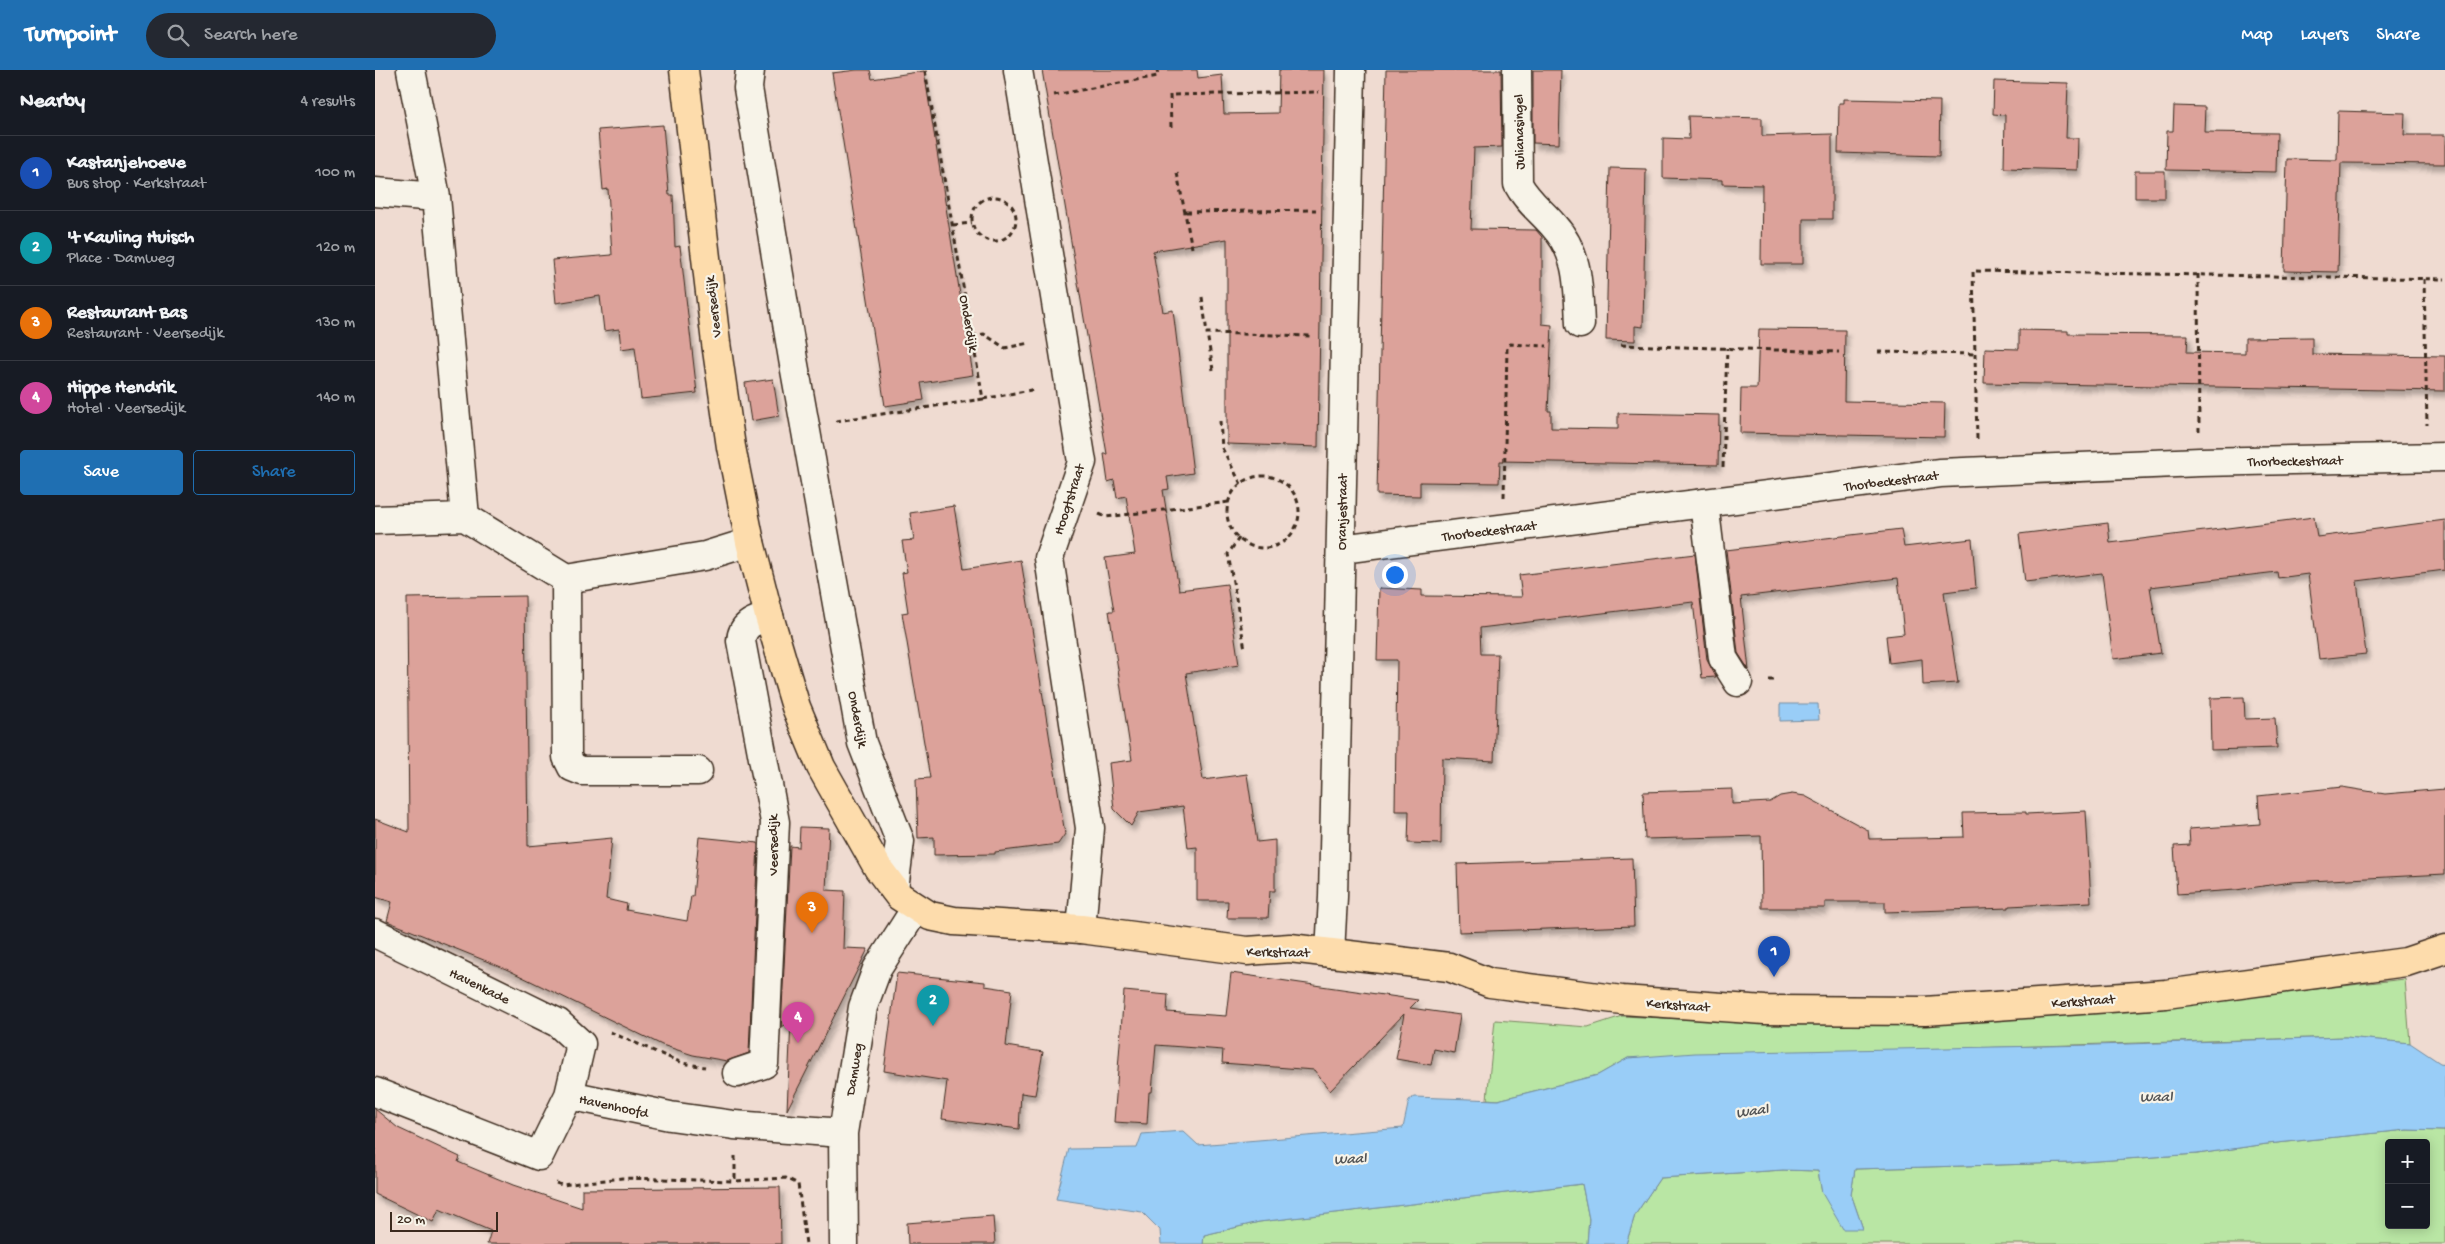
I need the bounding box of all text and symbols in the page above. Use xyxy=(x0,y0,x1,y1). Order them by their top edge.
search box xyxy=(146,13,496,58)
text: Turnpoint xyxy=(25,21,116,50)
icon: search xyxy=(164,21,192,49)
text: Search here xyxy=(204,24,298,47)
text: Map xyxy=(2241,25,2273,46)
text: Layers xyxy=(2301,25,2348,46)
text: Share xyxy=(2376,25,2420,46)
text: Nearby xyxy=(20,90,85,115)
text: 4 results xyxy=(300,93,355,112)
street label: Julianasingel xyxy=(1511,94,1530,170)
text: Kastanjehoeve xyxy=(67,152,186,175)
text: 1 xyxy=(33,164,39,183)
text: 100 m xyxy=(315,164,355,183)
text: Bus stop · Kerkstraat xyxy=(67,175,206,194)
text: 't Kauling Huisch xyxy=(67,227,194,250)
text: 2 xyxy=(32,239,40,258)
text: 120 m xyxy=(316,239,355,258)
text: Place · Damweg xyxy=(67,250,175,269)
street label: Veersedijk xyxy=(702,274,727,339)
street label: Onderdijk xyxy=(954,294,981,355)
text: Restaurant Bas xyxy=(67,302,187,325)
text: 3 xyxy=(32,314,40,333)
text: 130 m xyxy=(316,314,355,333)
text: Restaurant · Veersedijk xyxy=(67,325,224,344)
text: Hippe Hendrik xyxy=(67,377,175,400)
text: 4 xyxy=(32,389,40,408)
text: 140 m xyxy=(317,389,355,408)
text: Hotel · Veersedijk xyxy=(67,400,185,419)
button: Save xyxy=(20,450,183,495)
button: Share xyxy=(193,450,355,495)
street label: Thorbeckestraat xyxy=(2246,453,2344,472)
street label: Hoogtstraat xyxy=(1051,461,1090,537)
street label: Thorbeckestraat xyxy=(1842,468,1941,497)
street label: Oranjestraat xyxy=(1334,473,1353,550)
street label: Thorbeckestraat xyxy=(1440,518,1539,547)
your location xyxy=(1382,562,1408,588)
street label: Onderdijk xyxy=(843,690,871,751)
street label: Veersedijk xyxy=(766,813,783,877)
pin: 3 xyxy=(796,892,828,933)
pin: 1 xyxy=(1758,936,1790,977)
street label: Kerkstraat xyxy=(1246,944,1311,963)
street label: Havenkade xyxy=(446,965,513,1010)
pin: 2 xyxy=(917,985,949,1026)
street label: Kerkstraat xyxy=(2051,992,2117,1013)
street label: Kerkstraat xyxy=(1646,996,1711,1017)
pin: 4 xyxy=(782,1002,814,1043)
street label: Damweg xyxy=(843,1042,868,1098)
water label: Waal xyxy=(2140,1089,2174,1107)
street label: Havenhoofd xyxy=(577,1092,651,1123)
water label: Waal xyxy=(1735,1101,1771,1123)
map controls xyxy=(2385,1139,2430,1229)
button: + xyxy=(2385,1139,2430,1184)
water label: Waal xyxy=(1333,1150,1369,1170)
button: − xyxy=(2385,1184,2430,1229)
scale bar xyxy=(390,1209,497,1232)
text: 20 m xyxy=(397,1212,425,1229)

